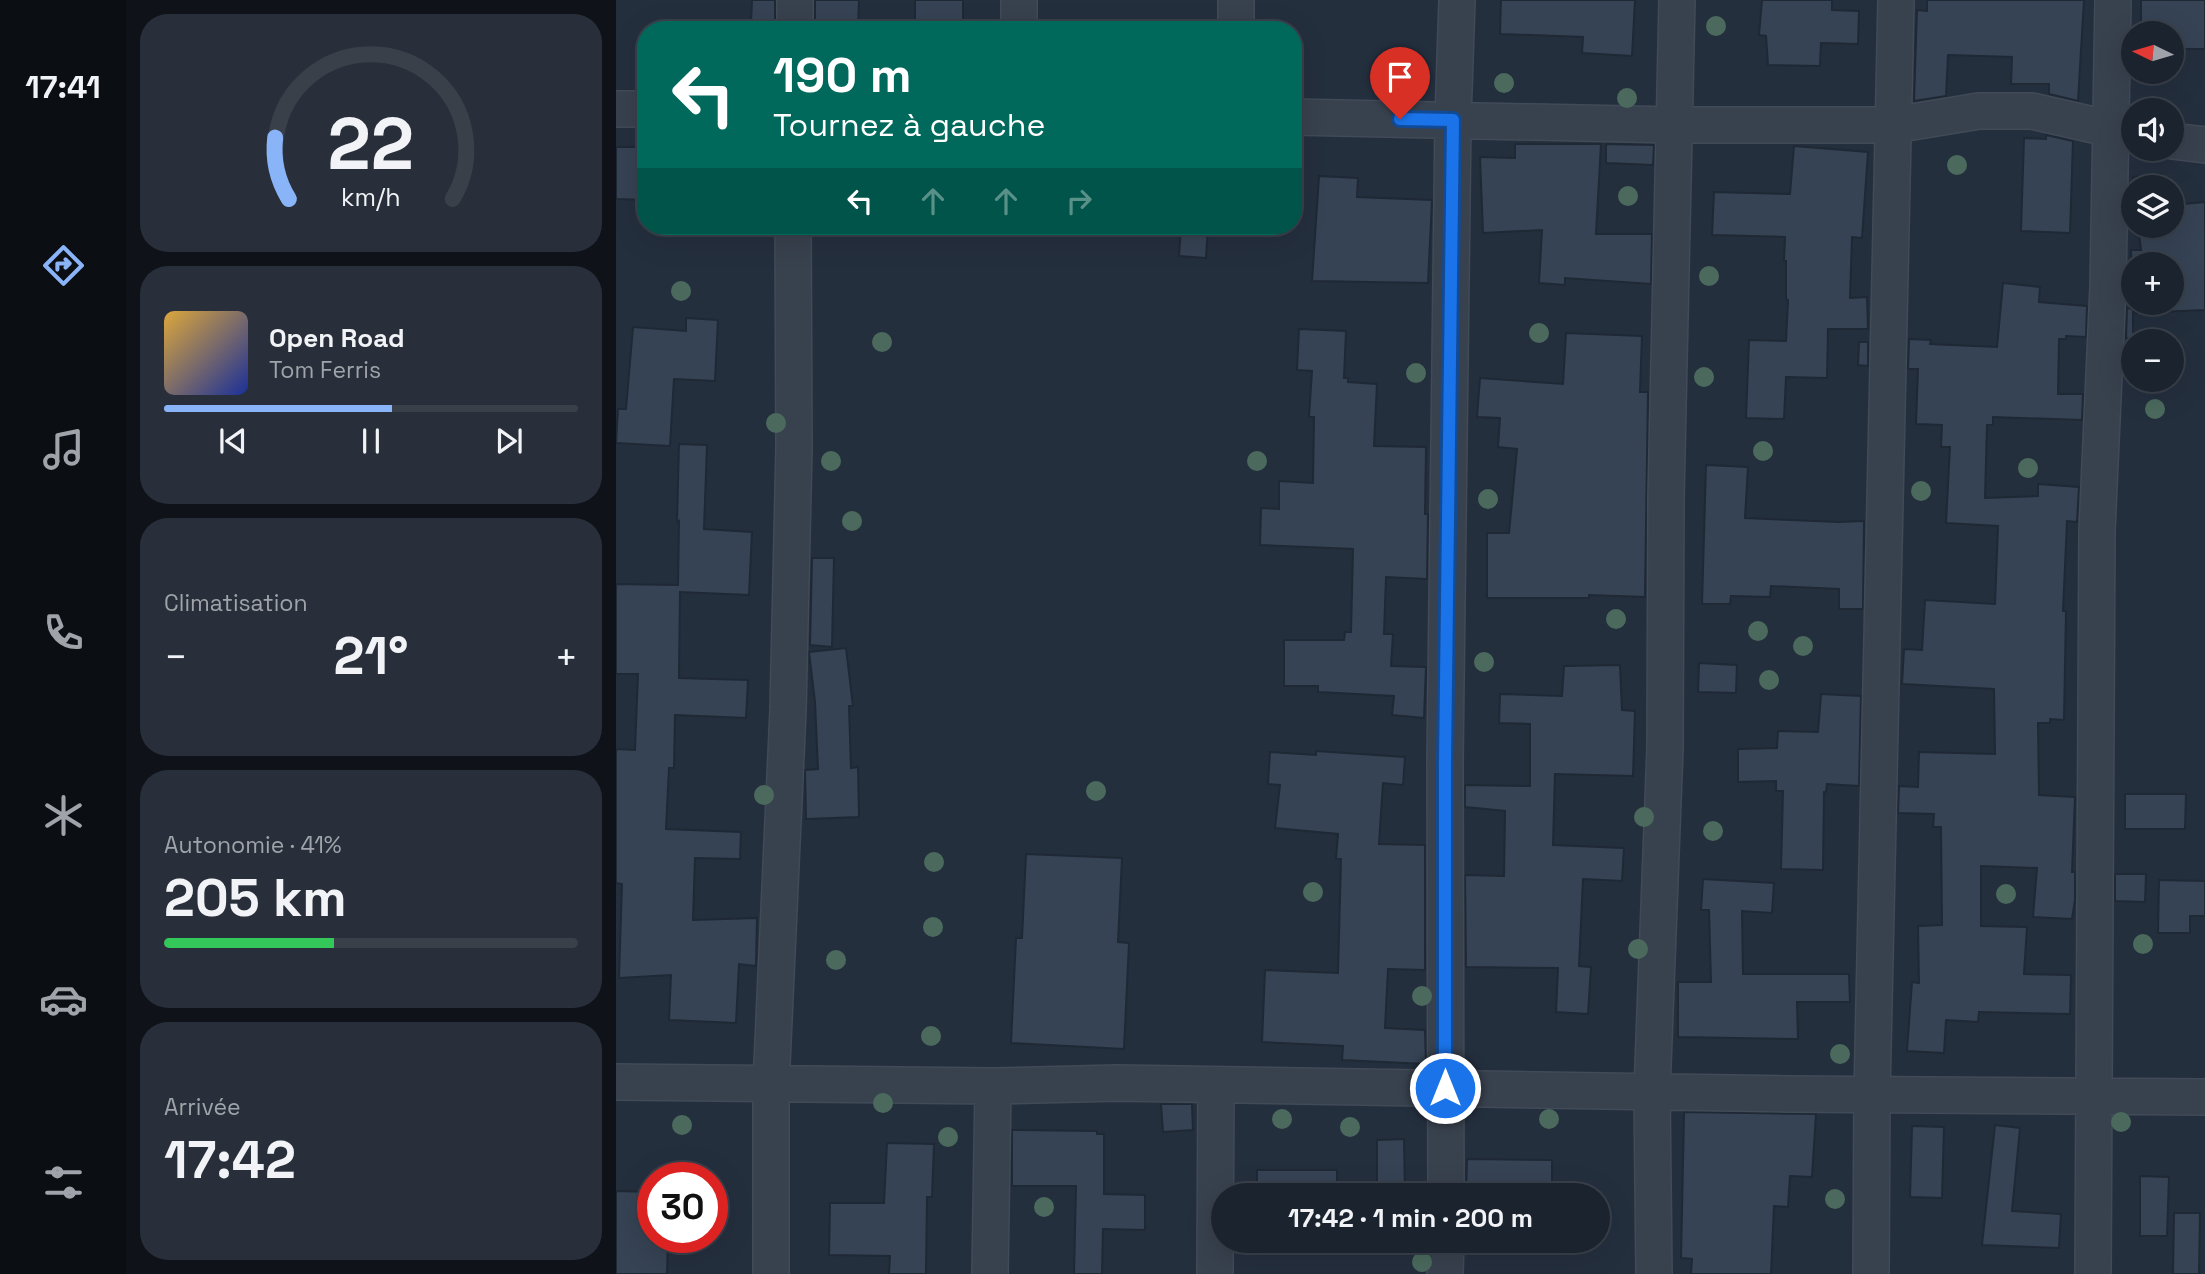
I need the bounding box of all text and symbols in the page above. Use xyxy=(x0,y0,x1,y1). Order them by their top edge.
north arrow xyxy=(2121,21,2184,84)
map controls xyxy=(2121,21,2184,392)
text: 190 m xyxy=(773,44,911,106)
pin xyxy=(1370,47,1430,119)
icon: left xyxy=(658,49,749,140)
icon: arrive xyxy=(1381,58,1419,96)
text: 17:41 xyxy=(25,67,101,107)
text: 22 xyxy=(328,97,414,190)
button: sound xyxy=(2121,98,2184,161)
text: Tournez à gauche xyxy=(773,105,1045,145)
button: layers xyxy=(2121,175,2184,238)
text: km/h xyxy=(341,181,401,213)
icon: left xyxy=(841,182,879,220)
icon: ahead xyxy=(914,182,952,220)
icon: ahead xyxy=(987,182,1025,220)
icon: right xyxy=(1060,182,1098,220)
icon: directions xyxy=(39,241,88,290)
button: + xyxy=(2121,252,2184,315)
text: Open Road xyxy=(269,321,405,355)
button: − xyxy=(2121,329,2184,392)
text: Tom Ferris xyxy=(269,355,381,385)
icon: previous xyxy=(214,422,252,460)
icon: pause xyxy=(352,422,390,460)
icon: next xyxy=(490,422,528,460)
icon: music xyxy=(39,425,88,474)
text: Climatisation xyxy=(164,588,308,618)
icon: phone xyxy=(39,608,88,657)
text: 21° xyxy=(334,623,408,689)
text: − xyxy=(164,633,188,681)
text: + xyxy=(554,633,578,681)
icon: climate xyxy=(39,791,88,840)
text: Autonomie · 41% xyxy=(164,830,342,860)
text: 205 km xyxy=(164,865,347,931)
icon: car xyxy=(39,975,88,1024)
position arrow xyxy=(1408,1051,1482,1125)
text: Arrivée xyxy=(164,1092,241,1122)
text: 17:42 xyxy=(164,1127,296,1193)
icon: filters xyxy=(39,1158,88,1207)
speed limit sign: 30 xyxy=(637,1162,728,1253)
text: 17:42 · 1 min · 200 m xyxy=(1288,1201,1533,1235)

